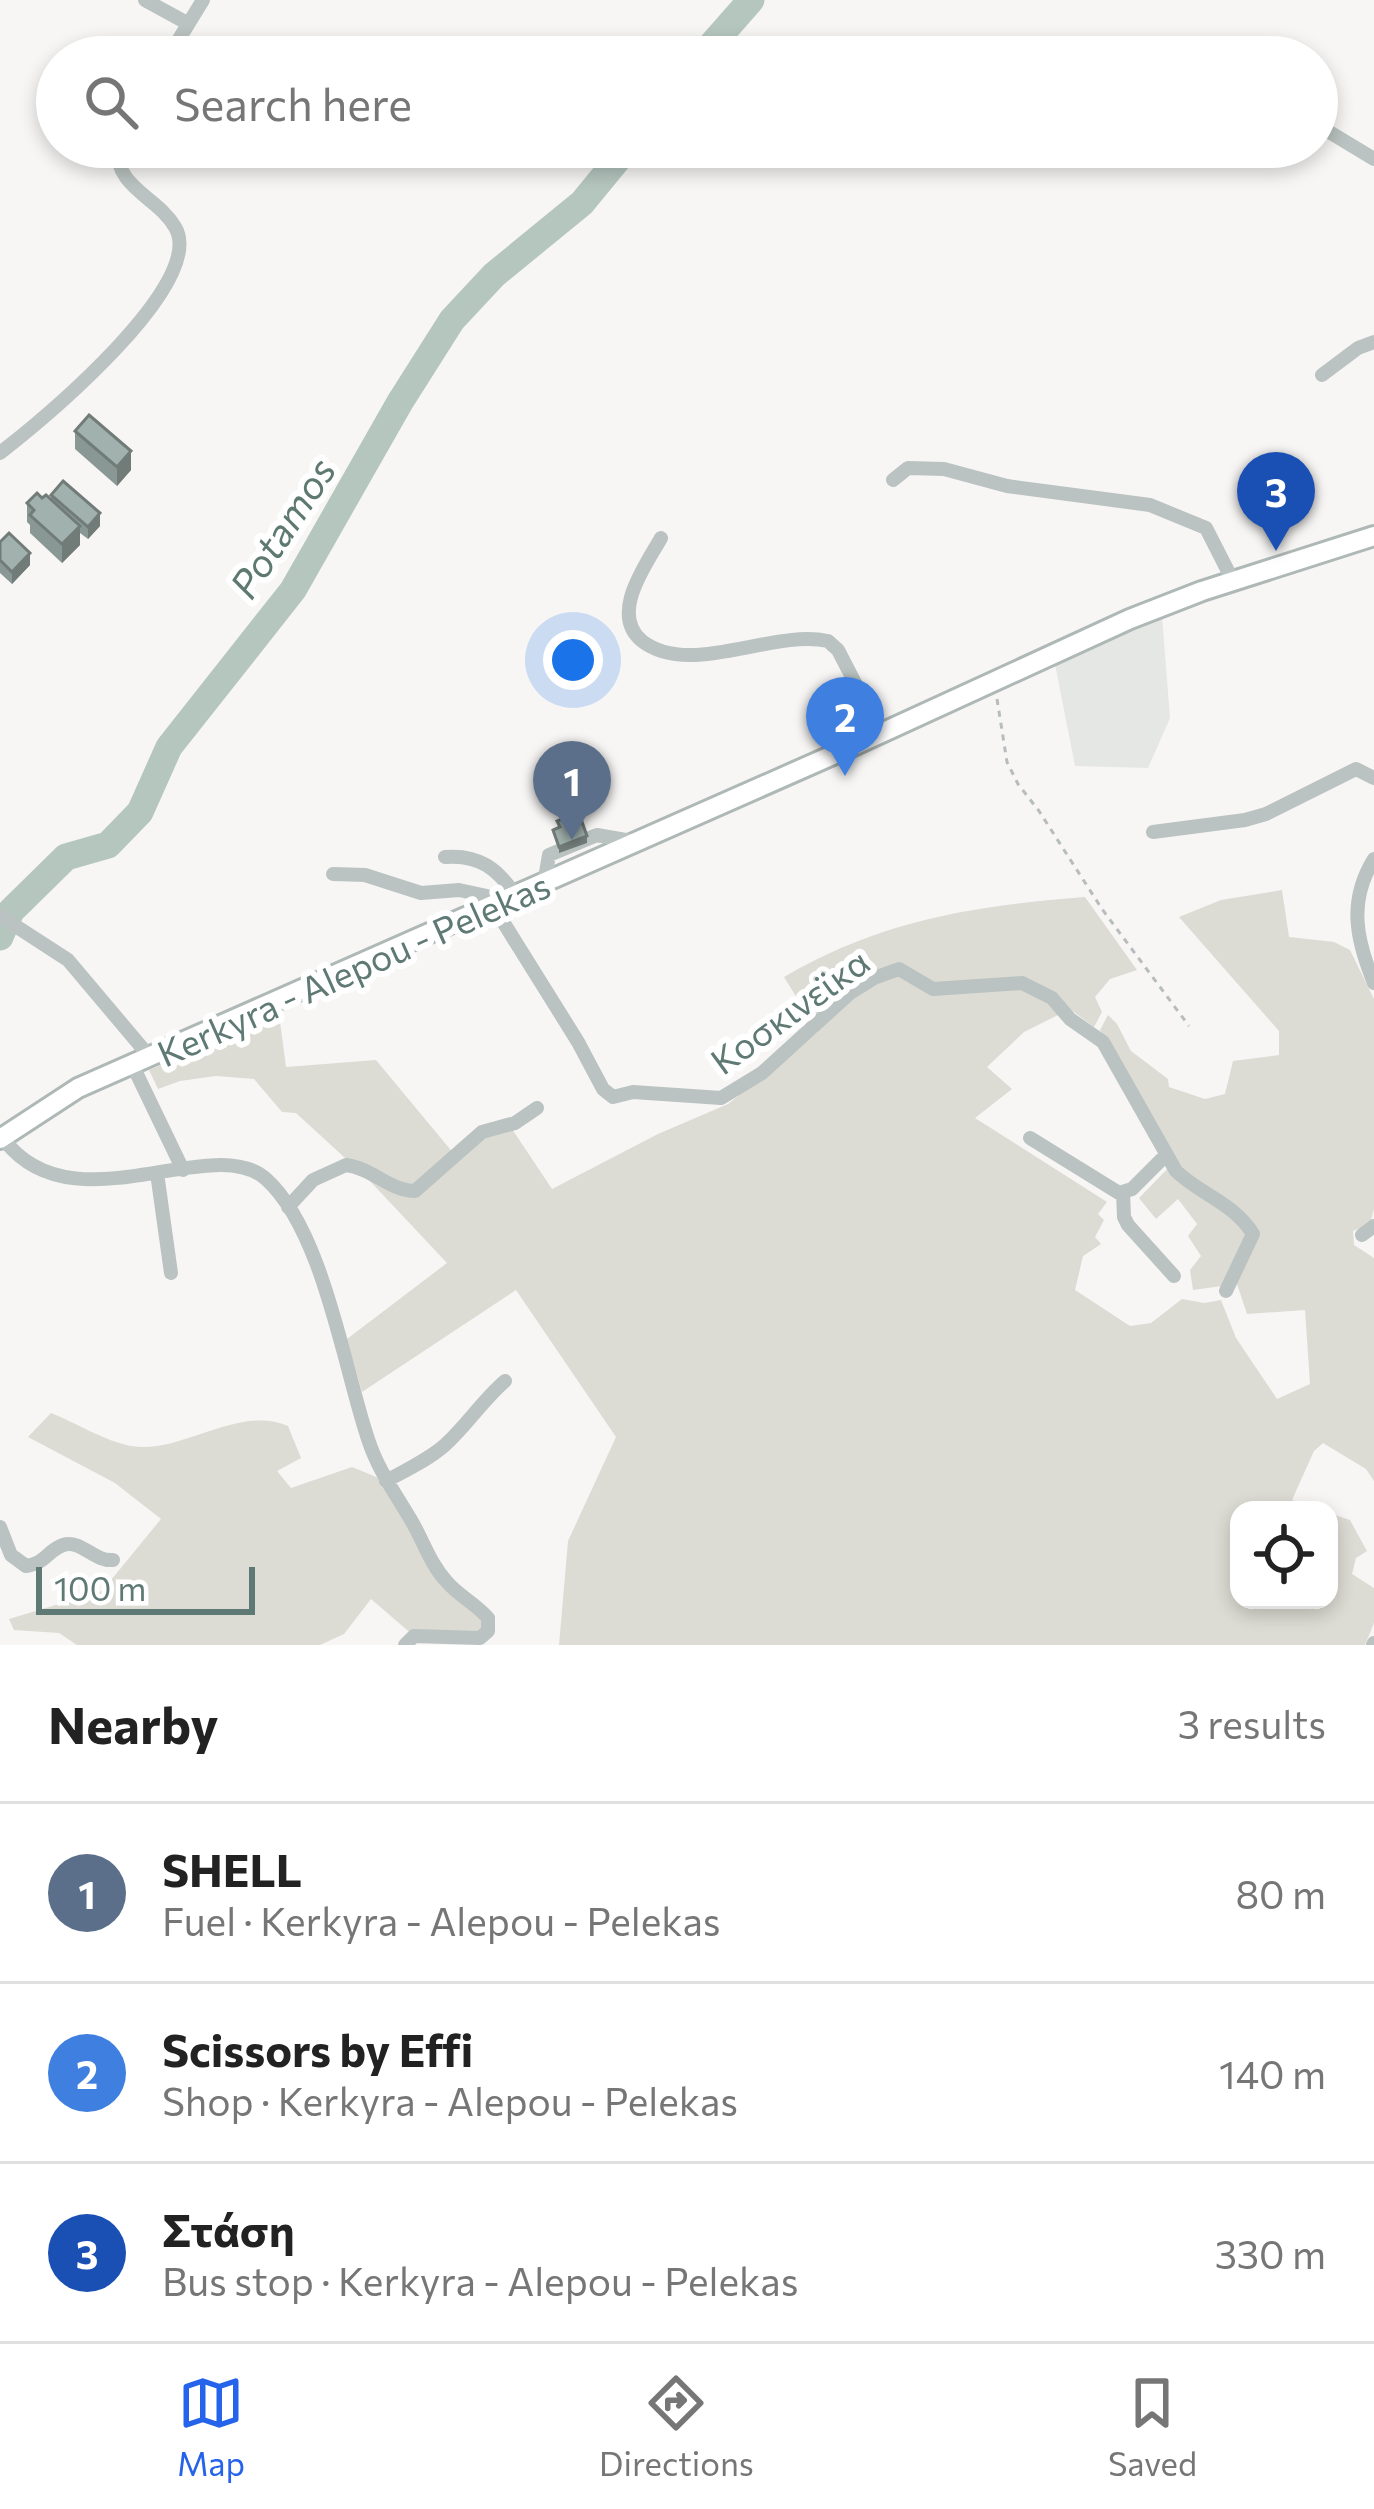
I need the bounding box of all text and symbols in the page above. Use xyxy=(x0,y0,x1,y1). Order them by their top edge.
search box xyxy=(36,36,1338,168)
icon: search xyxy=(78,69,144,135)
text: Search here xyxy=(174,75,412,130)
water label: Potamos xyxy=(218,448,344,606)
pin: 3 xyxy=(1237,452,1315,551)
your location xyxy=(543,630,603,690)
pin: 2 xyxy=(806,677,884,776)
pin: 1 xyxy=(533,741,611,840)
street label: Kerkyra - Alepou - Pelekas xyxy=(150,861,556,1075)
street label: Κοσκινεϊκα xyxy=(701,938,877,1082)
map controls xyxy=(1230,1501,1338,1609)
button: locate xyxy=(1230,1501,1338,1609)
scale bar xyxy=(36,1561,255,1614)
text: 100 m xyxy=(54,1567,146,1608)
text: Nearby xyxy=(48,1692,218,1755)
text: 3 results xyxy=(1178,1699,1326,1747)
text: SHELL xyxy=(162,1841,302,1896)
text: 1 xyxy=(78,1869,96,1917)
text: 80 m xyxy=(1235,1869,1326,1917)
text: Fuel · Kerkyra - Alepou - Pelekas xyxy=(162,1896,721,1944)
text: Scissors by Effi xyxy=(162,2021,473,2076)
text: 2 xyxy=(76,2049,98,2097)
text: 140 m xyxy=(1219,2049,1326,2097)
text: Shop · Kerkyra - Alepou - Pelekas xyxy=(162,2076,738,2124)
text: Στάση xyxy=(162,2201,295,2256)
text: 3 xyxy=(76,2229,98,2277)
text: 330 m xyxy=(1215,2229,1326,2277)
text: Bus stop · Kerkyra - Alepou - Pelekas xyxy=(162,2256,798,2304)
tab: Map xyxy=(177,2370,245,2483)
tab: Directions xyxy=(599,2370,754,2483)
tab: Saved xyxy=(1108,2370,1197,2483)

